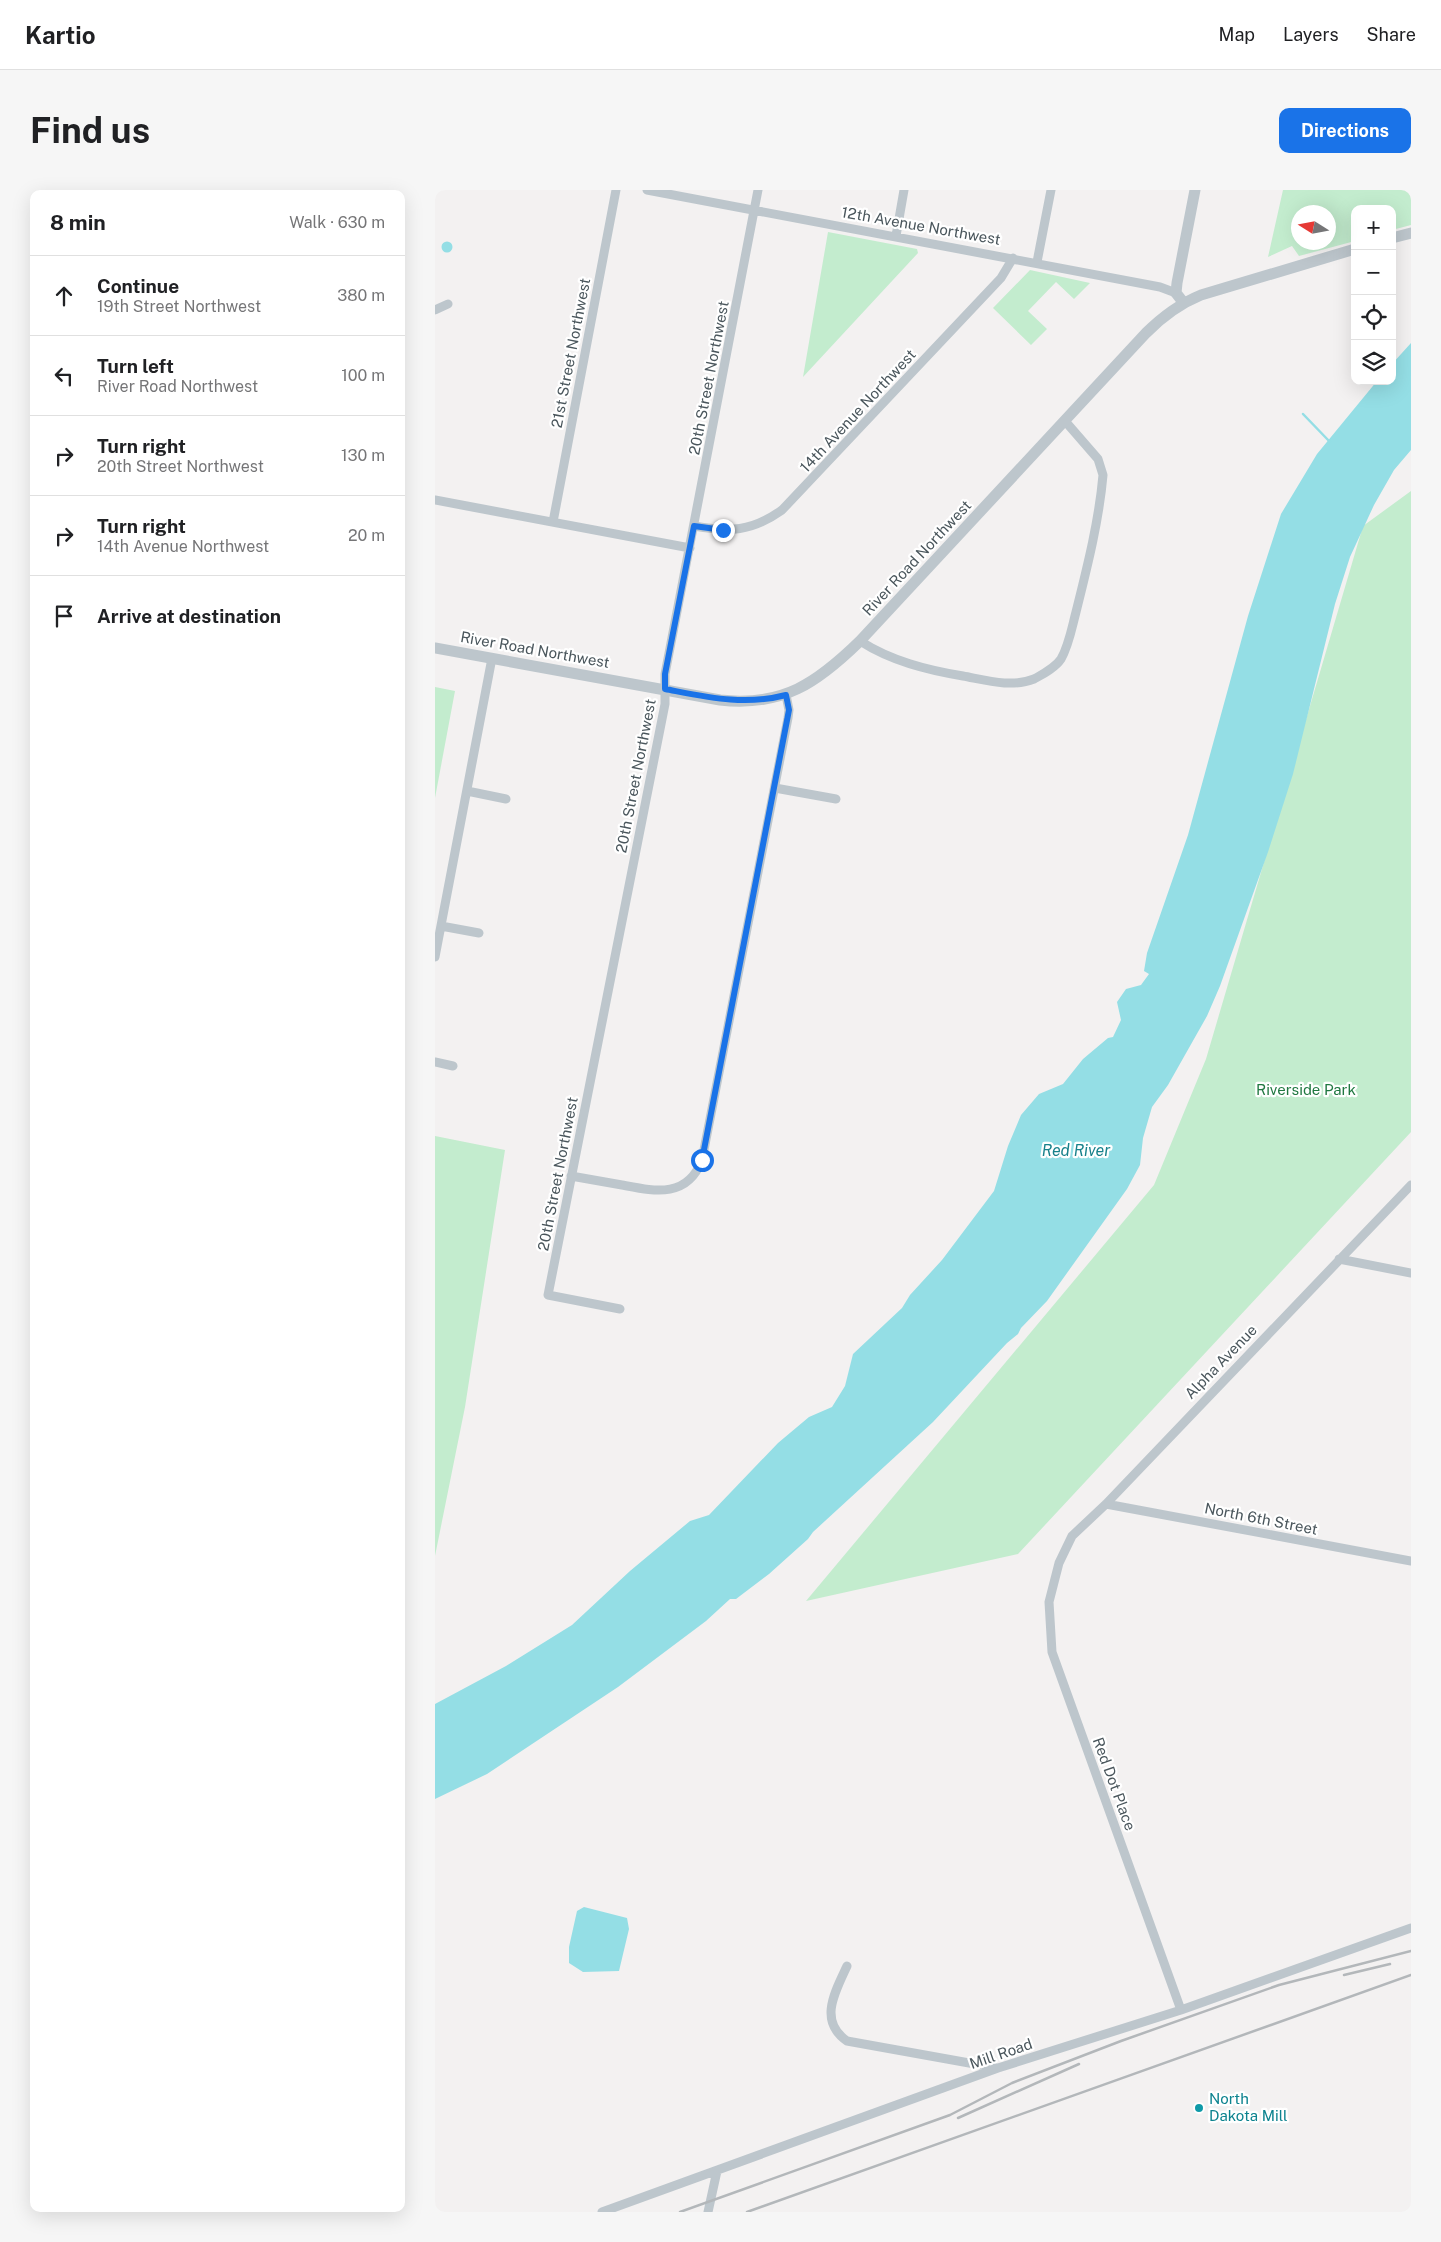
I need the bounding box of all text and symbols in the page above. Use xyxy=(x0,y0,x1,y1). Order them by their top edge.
text: Kartio xyxy=(25,21,96,49)
text: Map xyxy=(1219,24,1255,45)
text: Layers xyxy=(1283,24,1339,45)
text: Share xyxy=(1367,24,1416,45)
button: Directions xyxy=(1279,108,1411,153)
text: Find us xyxy=(30,110,150,151)
street label: 12th Avenue Northwest xyxy=(840,203,1002,248)
north arrow xyxy=(1291,205,1336,250)
map controls xyxy=(1351,205,1396,385)
button: + xyxy=(1351,205,1396,250)
text: 8 min xyxy=(50,210,106,235)
text: Walk · 630 m xyxy=(289,213,385,232)
button: − xyxy=(1351,250,1396,295)
text: Continue xyxy=(97,275,179,297)
street label: 21st Street Northwest xyxy=(548,276,593,429)
icon: ahead xyxy=(50,282,78,310)
text: 380 m xyxy=(337,286,385,305)
button: locate xyxy=(1351,295,1396,340)
text: 19th Street Northwest xyxy=(97,297,261,316)
street label: 20th Street Northwest xyxy=(685,299,732,456)
button: layers xyxy=(1351,340,1396,385)
street label: 14th Avenue Northwest xyxy=(796,346,919,476)
text: Turn left xyxy=(97,355,174,377)
icon: left xyxy=(50,362,78,390)
text: 100 m xyxy=(341,366,385,385)
text: River Road Northwest xyxy=(97,377,258,396)
text: Turn right xyxy=(97,435,186,457)
icon: right xyxy=(50,442,78,470)
text: 130 m xyxy=(341,446,385,465)
text: 20th Street Northwest xyxy=(97,457,264,476)
street label: River Road Northwest xyxy=(859,496,975,619)
text: Turn right xyxy=(97,515,186,537)
route end xyxy=(712,519,735,542)
icon: right xyxy=(50,522,78,550)
text: 20 m xyxy=(348,526,385,545)
text: 14th Avenue Northwest xyxy=(97,537,269,556)
icon: arrive xyxy=(50,602,78,630)
text: Arrive at destination xyxy=(97,605,281,627)
street label: River Road Northwest xyxy=(459,628,611,671)
street label: 20th Street Northwest xyxy=(612,697,659,854)
park label: Riverside Park xyxy=(1256,1081,1356,1098)
street label: 20th Street Northwest xyxy=(534,1095,581,1252)
water label: Red River xyxy=(1042,1141,1111,1160)
route start xyxy=(691,1149,714,1172)
street label: Alpha Avenue xyxy=(1181,1321,1260,1402)
street label: North 6th Street xyxy=(1203,1499,1319,1538)
street label: Red Dot Place xyxy=(1090,1735,1139,1833)
street label: Mill Road xyxy=(967,2035,1034,2072)
place label: North Dakota Mill xyxy=(1209,2090,1288,2124)
marker: North Dakota Mill xyxy=(1193,2102,1205,2114)

